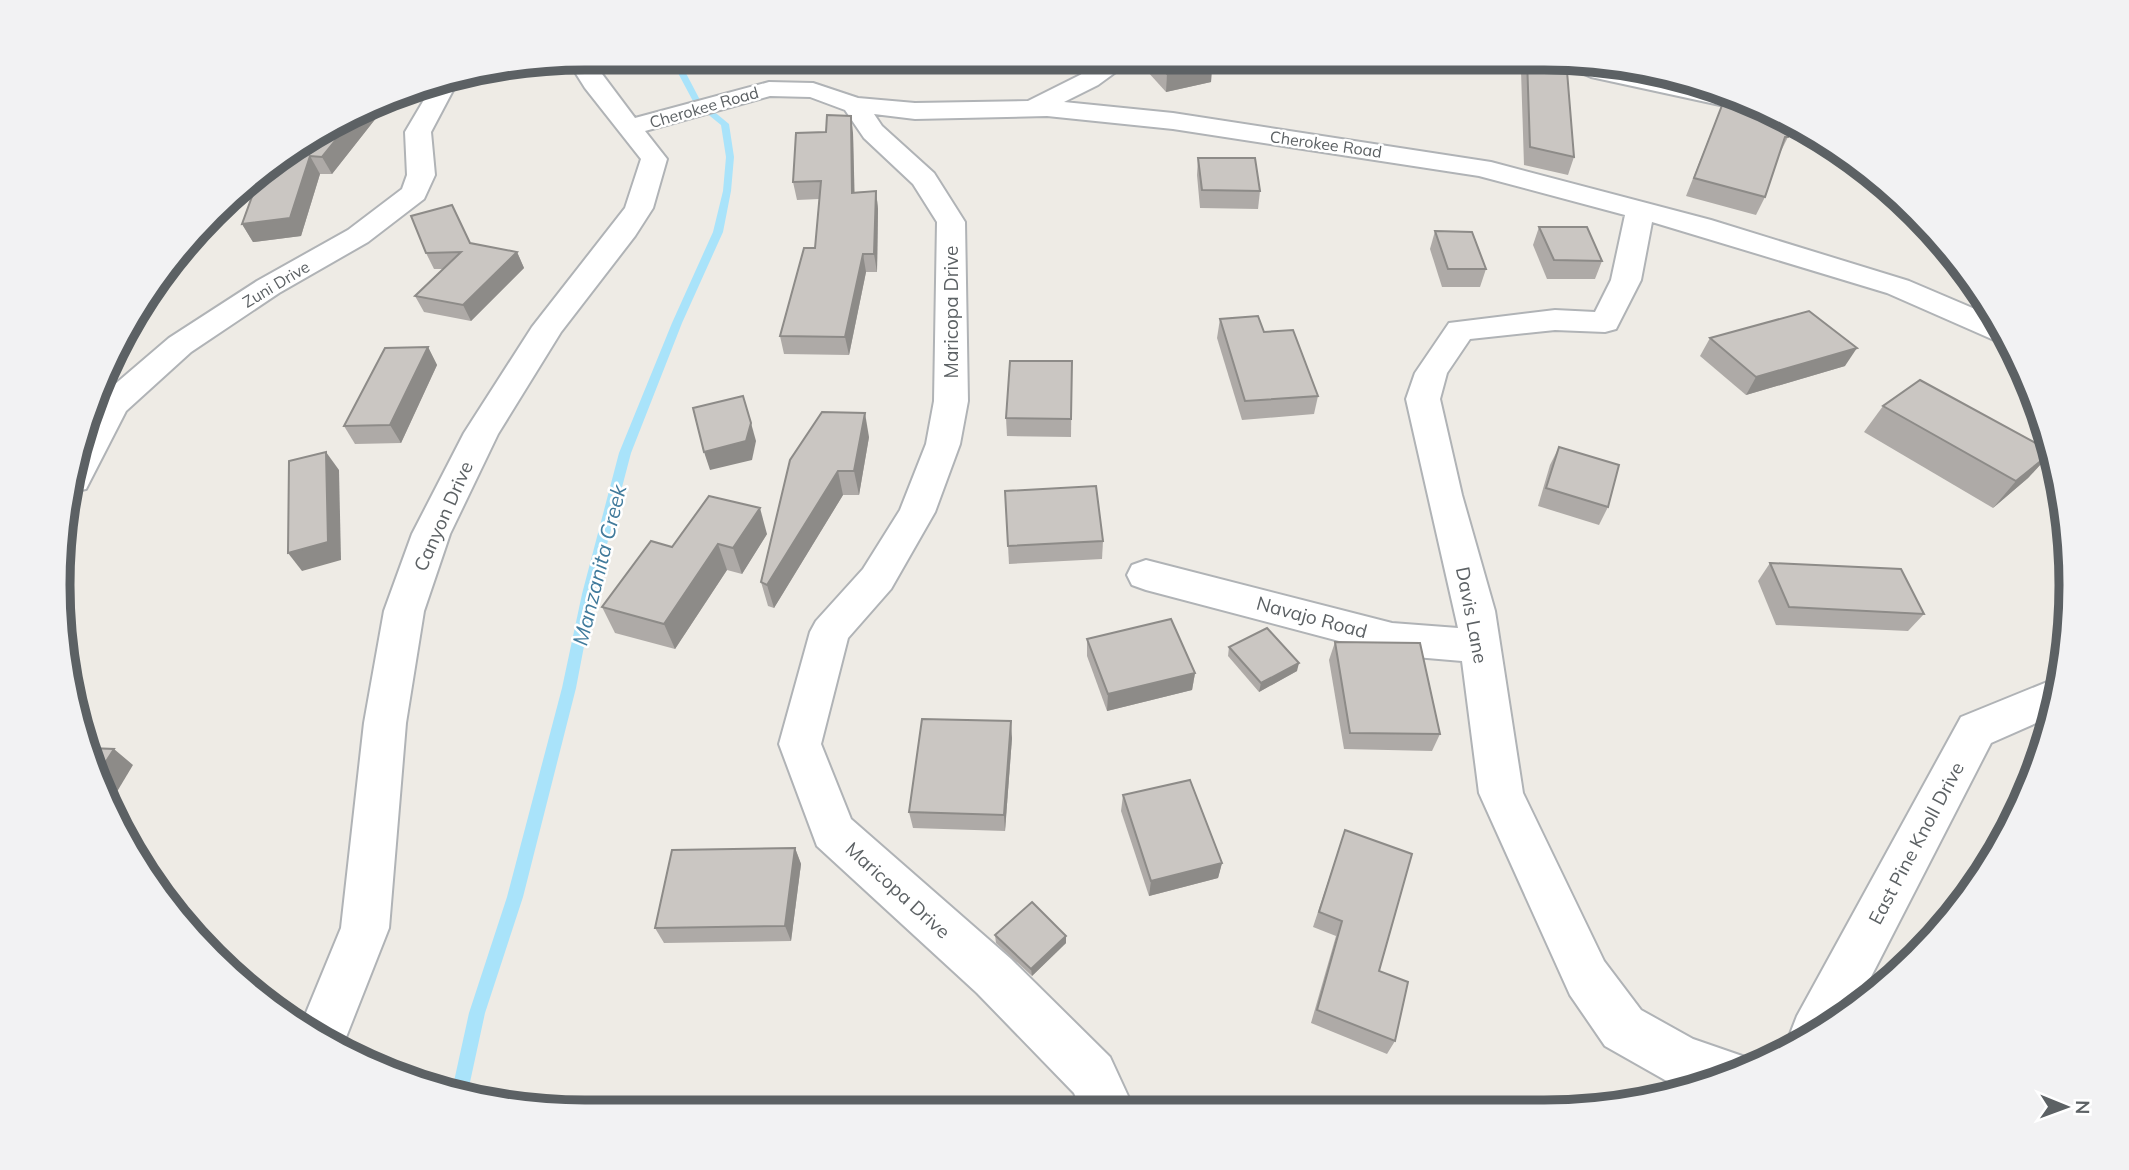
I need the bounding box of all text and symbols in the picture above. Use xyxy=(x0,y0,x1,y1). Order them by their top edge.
street label: Cherokee Road xyxy=(647,82,761,132)
street label: Cherokee Road xyxy=(1269,126,1383,162)
street label: Maricopa Drive xyxy=(939,246,963,378)
street label: Zuni Drive xyxy=(239,256,313,312)
street label: Canyon Drive xyxy=(408,457,478,575)
water label: Manzanita Creek xyxy=(566,481,632,648)
street label: Davis Lane xyxy=(1451,565,1493,665)
street label: Navajo Road xyxy=(1254,591,1370,643)
street label: East Pine Knoll Drive xyxy=(1863,758,1969,928)
street label: Maricopa Drive xyxy=(841,837,955,943)
north arrow xyxy=(2031,1072,2101,1142)
text: N xyxy=(2071,1100,2095,1115)

